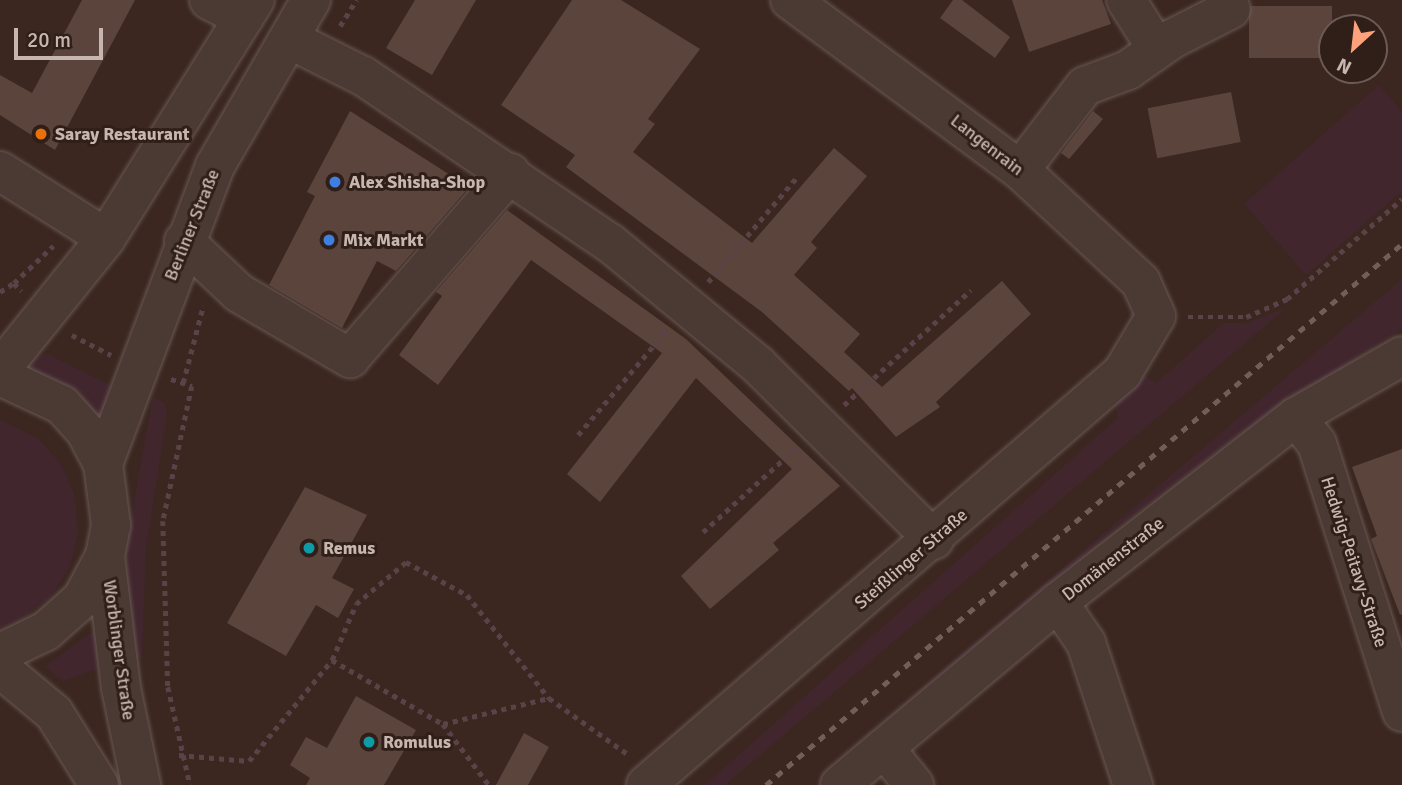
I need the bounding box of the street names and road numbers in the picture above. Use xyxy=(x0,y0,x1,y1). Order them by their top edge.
street label: Langenrain xyxy=(946,110,1028,180)
street label: Berliner Straße xyxy=(160,166,224,284)
street label: Hedwig-Peitavy-Straße xyxy=(1316,474,1392,650)
street label: Steißlinger Straße xyxy=(850,504,972,614)
street label: Domänenstraße xyxy=(1058,513,1168,605)
street label: Worblinger Straße xyxy=(98,579,140,721)

